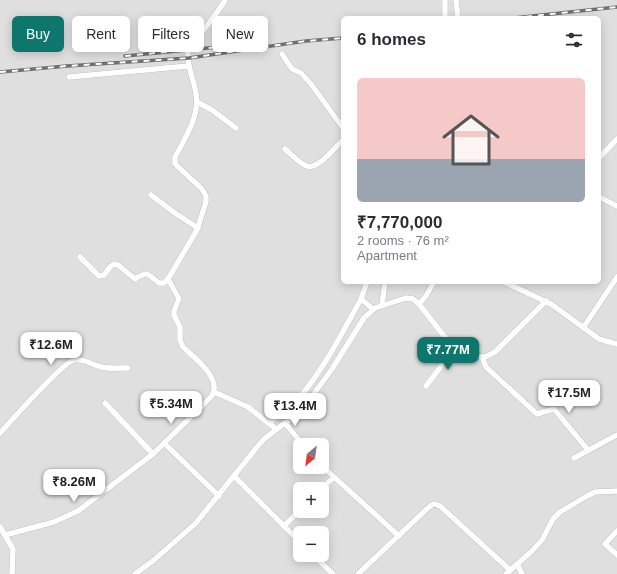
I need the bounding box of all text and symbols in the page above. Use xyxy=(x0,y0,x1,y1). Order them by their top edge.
chip: Buy xyxy=(12,16,64,52)
chip: Rent xyxy=(72,16,130,52)
chip: Filters xyxy=(138,16,204,52)
chip: New xyxy=(212,16,268,52)
icon: filters xyxy=(563,29,585,51)
text: 6 homes xyxy=(357,30,426,49)
icon: home xyxy=(435,104,507,176)
text: ₹7,770,000 xyxy=(357,213,442,232)
text: 2 rooms · 76 m² xyxy=(357,233,449,248)
text: Apartment xyxy=(357,248,417,263)
pin: ₹12.6M xyxy=(18,332,84,366)
text: ₹12.6M xyxy=(29,337,73,352)
pin: ₹7.77M xyxy=(415,337,481,371)
text: ₹7.77M xyxy=(426,342,470,357)
pin: ₹17.5M xyxy=(536,380,602,414)
text: ₹17.5M xyxy=(547,385,591,400)
pin: ₹5.34M xyxy=(138,391,204,425)
pin: ₹13.4M xyxy=(262,393,328,427)
text: ₹5.34M xyxy=(149,396,193,411)
text: ₹13.4M xyxy=(273,398,317,413)
north arrow xyxy=(293,438,329,474)
map controls xyxy=(293,438,329,562)
pin: ₹8.26M xyxy=(41,469,107,503)
text: ₹8.26M xyxy=(52,474,96,489)
button: + xyxy=(293,482,329,518)
button: − xyxy=(293,526,329,562)

